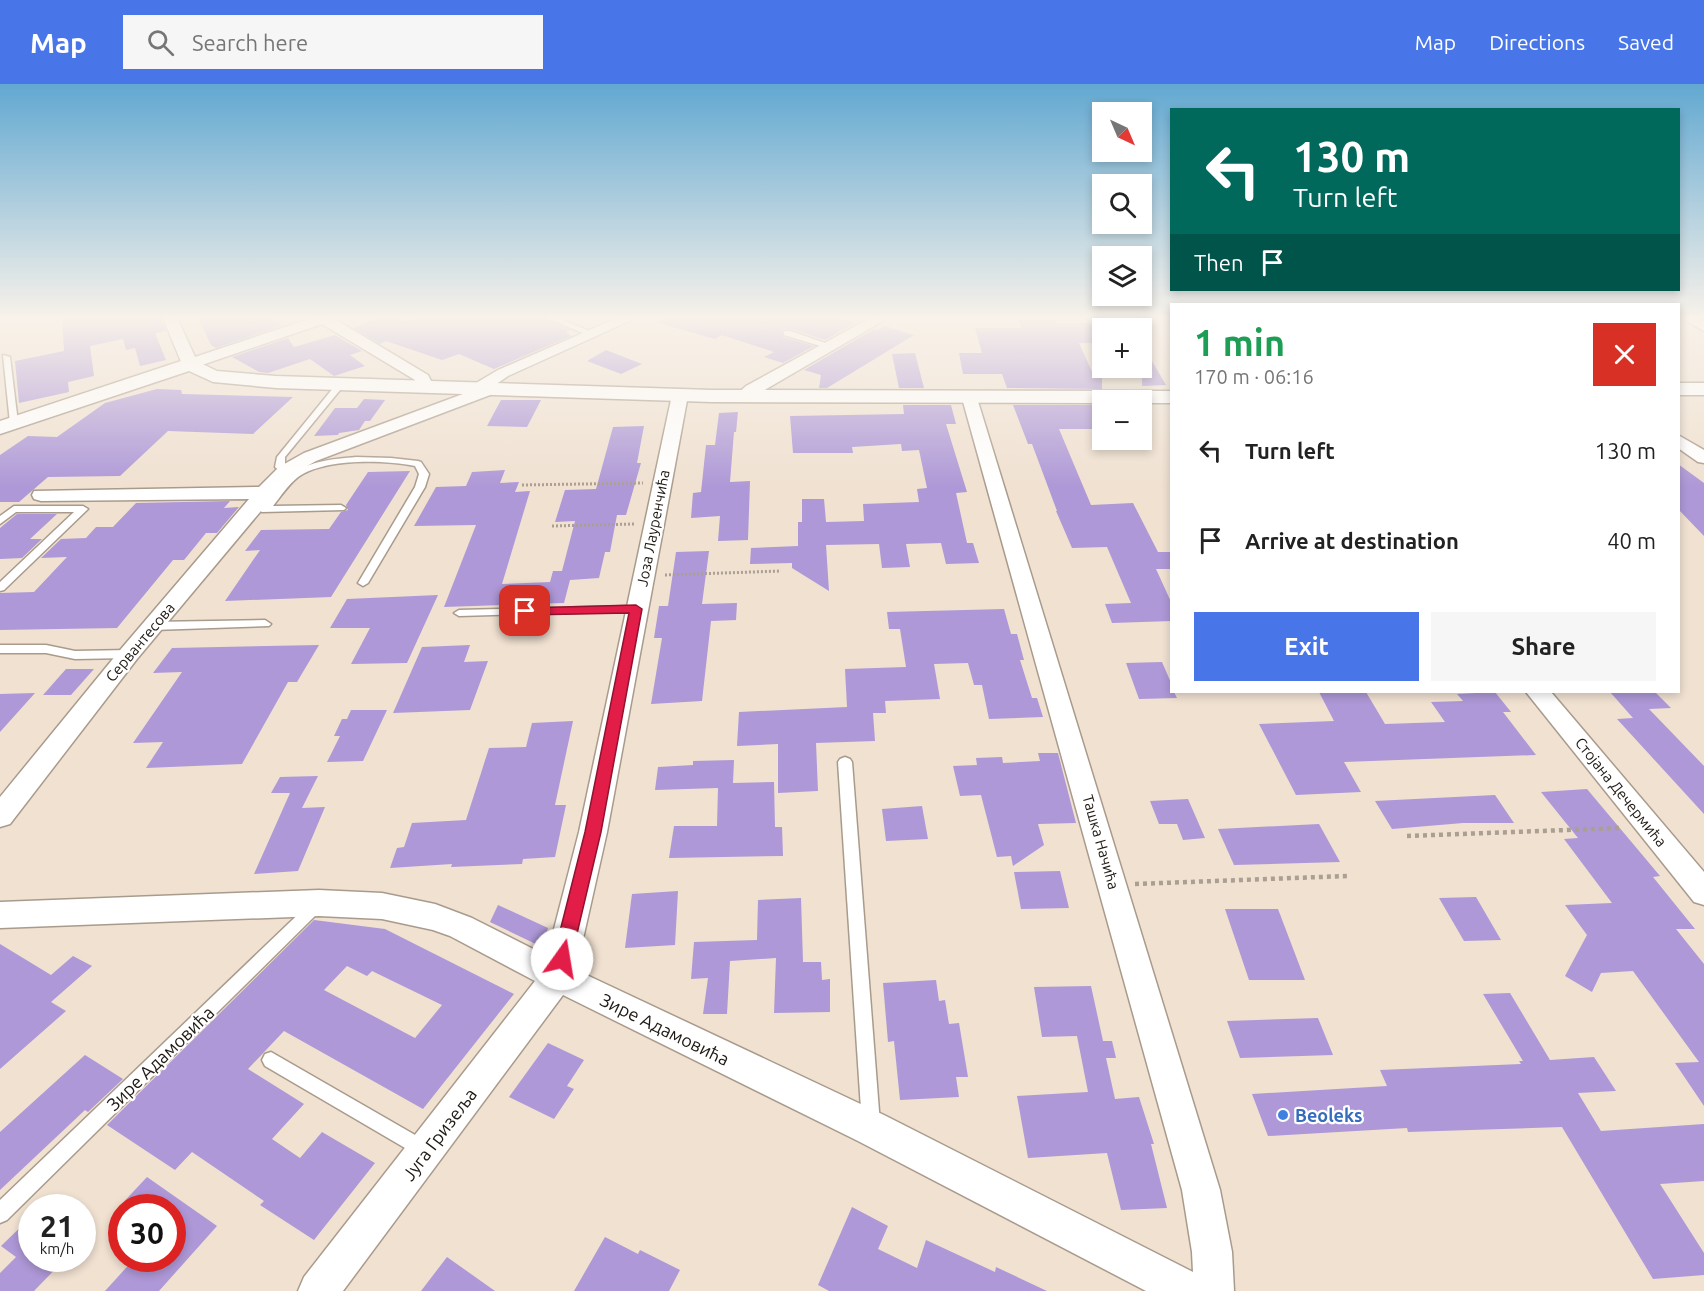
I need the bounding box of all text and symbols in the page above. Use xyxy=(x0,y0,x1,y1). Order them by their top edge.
search box xyxy=(123,15,543,69)
icon: search xyxy=(144,26,177,59)
text: Map xyxy=(30,27,87,58)
text: Search here xyxy=(192,30,308,55)
text: Map xyxy=(1415,30,1456,54)
text: Directions xyxy=(1489,30,1585,54)
text: Saved xyxy=(1618,30,1674,54)
north arrow xyxy=(1092,102,1152,162)
map controls xyxy=(1092,102,1152,450)
icon: left xyxy=(1194,132,1272,210)
text: 130 m xyxy=(1293,133,1410,180)
button: search xyxy=(1092,174,1152,234)
text: Turn left xyxy=(1293,182,1397,212)
button: layers xyxy=(1092,246,1152,306)
icon: arrive xyxy=(1256,246,1289,279)
text: Then xyxy=(1194,250,1244,275)
button: + xyxy=(1092,318,1152,378)
text: 1 min xyxy=(1194,322,1285,363)
button: close xyxy=(1593,323,1656,386)
text: 170 m · 06:16 xyxy=(1194,365,1314,388)
button: − xyxy=(1092,390,1152,450)
icon: left xyxy=(1194,434,1227,467)
text: Turn left xyxy=(1245,438,1335,463)
text: 130 m xyxy=(1595,438,1656,463)
street label: Јоза Лауренчића xyxy=(633,468,673,588)
icon: arrive xyxy=(1194,524,1227,557)
text: Arrive at destination xyxy=(1245,528,1459,553)
text: 40 m xyxy=(1607,528,1656,553)
pin xyxy=(499,585,550,636)
icon: arrive xyxy=(508,594,541,627)
street label: Сервантесова xyxy=(102,599,178,685)
button: Exit xyxy=(1194,612,1419,681)
button: Share xyxy=(1431,612,1656,681)
street label: Стојана Дечермића xyxy=(1572,734,1670,850)
street label: Ташка Начића xyxy=(1079,793,1123,891)
position arrow xyxy=(530,927,594,991)
street label: Зире Адамовића xyxy=(597,989,733,1069)
street label: Зире Адамовића xyxy=(102,1002,218,1114)
street label: Југа Гризеља xyxy=(398,1084,480,1184)
place label: Beoleks xyxy=(1295,1105,1363,1125)
marker: Beoleks xyxy=(1276,1108,1290,1122)
speed limit sign: 30 xyxy=(108,1194,186,1272)
text: 21 xyxy=(40,1209,74,1243)
text: km/h xyxy=(40,1240,74,1257)

